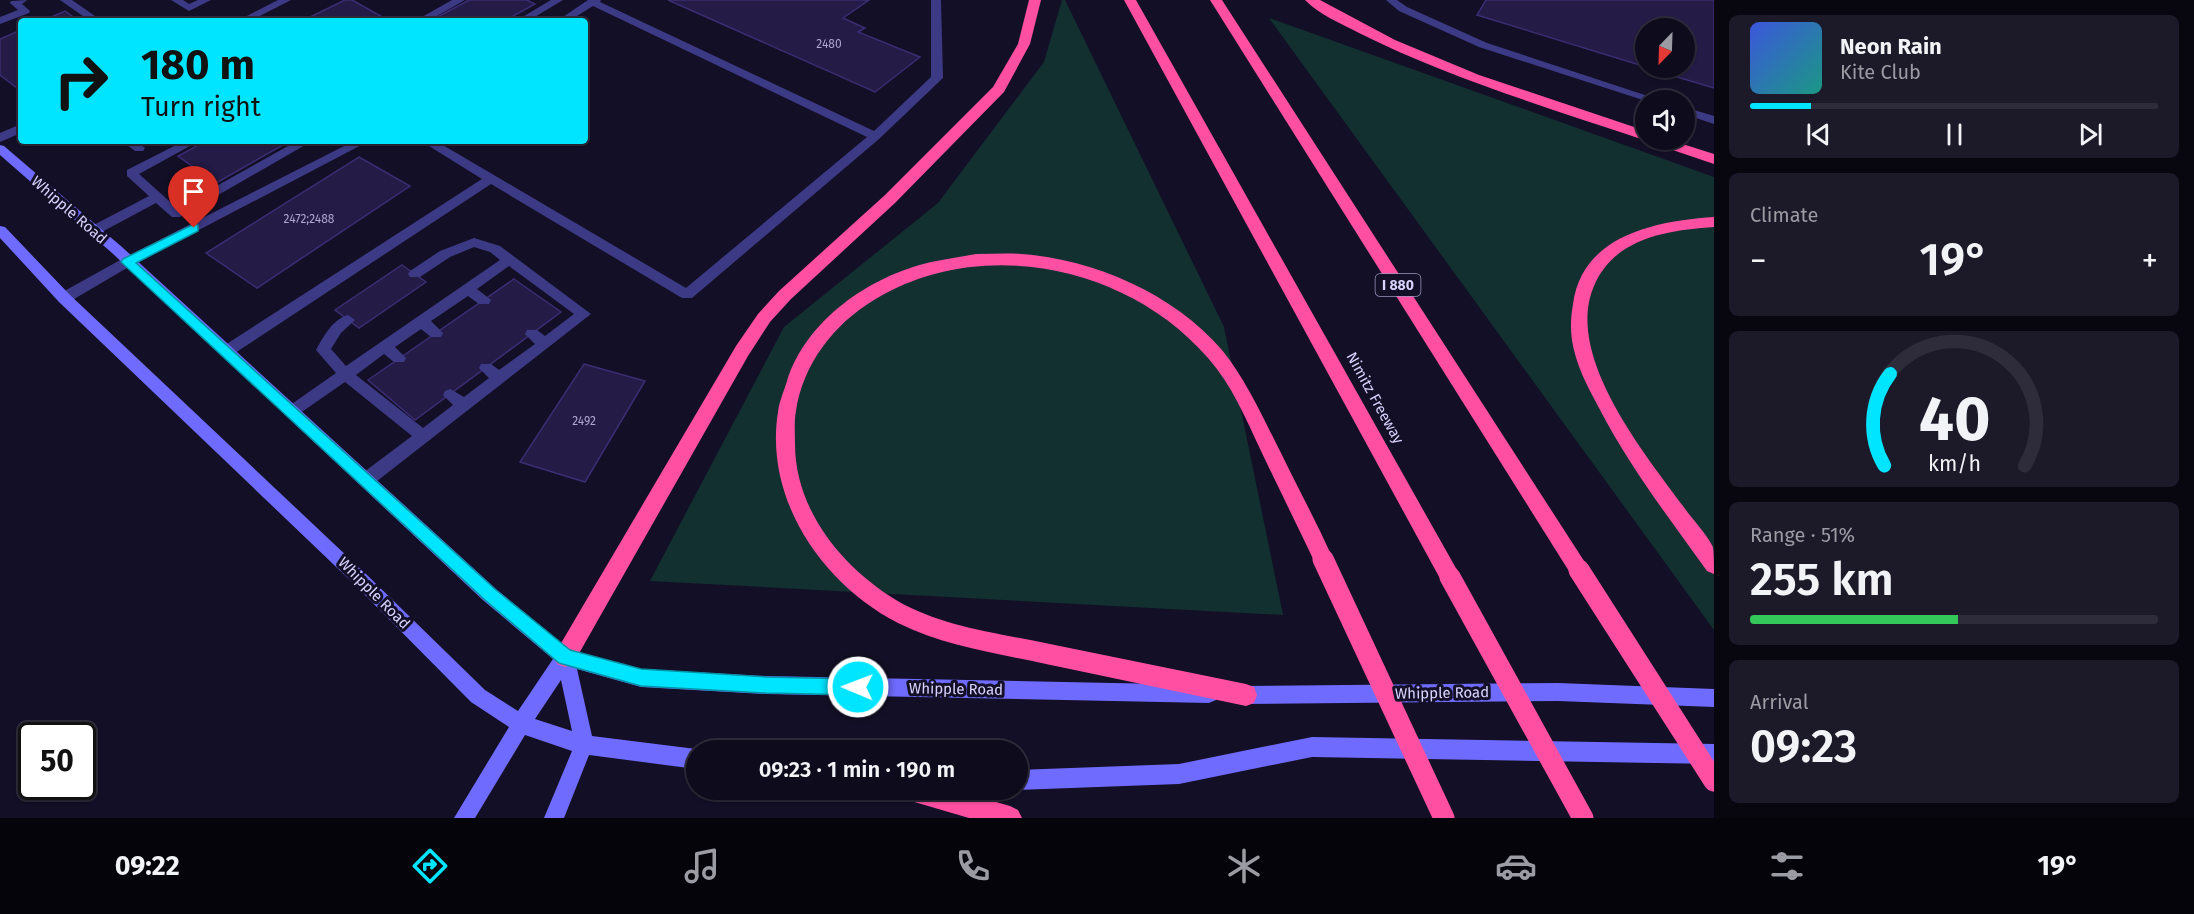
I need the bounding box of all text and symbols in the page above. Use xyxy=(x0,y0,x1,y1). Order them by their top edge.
north arrow xyxy=(1635,18,1695,78)
map controls xyxy=(1635,18,1695,150)
text: Neon Rain xyxy=(1840,33,1942,60)
house number: 2480 xyxy=(816,37,842,51)
text: 180 m xyxy=(141,40,255,90)
icon: right xyxy=(42,42,120,120)
text: Kite Club xyxy=(1840,60,1921,84)
button: sound xyxy=(1635,90,1695,150)
text: Turn right xyxy=(141,91,261,123)
icon: previous xyxy=(1802,118,1835,151)
icon: pause xyxy=(1938,118,1971,151)
icon: next xyxy=(2074,118,2107,151)
pin xyxy=(168,166,219,228)
street label: Whipple Road xyxy=(28,172,110,248)
icon: arrive xyxy=(177,175,210,208)
text: Climate xyxy=(1750,203,1818,227)
house number: 2472;2488 xyxy=(284,212,335,226)
text: 19° xyxy=(1920,233,1988,287)
text: − xyxy=(1750,241,1767,281)
text: + xyxy=(2142,241,2158,281)
road number: I 880 xyxy=(1376,274,1420,296)
street label: Nimitz Freeway xyxy=(1342,349,1408,447)
text: 40 xyxy=(1918,382,1990,457)
house number: 2492 xyxy=(572,414,596,428)
text: km/h xyxy=(1927,451,1981,477)
text: Range · 51% xyxy=(1750,523,1855,547)
street label: Whipple Road xyxy=(334,553,414,633)
text: 255 km xyxy=(1750,553,1894,607)
position arrow xyxy=(826,655,890,719)
street label: Whipple Road xyxy=(909,679,1003,699)
street label: Whipple Road xyxy=(1395,683,1489,703)
text: Arrival xyxy=(1750,690,1809,714)
text: 09:23 xyxy=(1750,720,1857,774)
speed limit sign: 50 xyxy=(18,722,96,800)
text: 09:23 · 1 min · 190 m xyxy=(759,756,955,783)
icon: directions xyxy=(409,845,451,887)
icon: music xyxy=(681,845,723,887)
icon: phone xyxy=(952,845,994,887)
icon: climate xyxy=(1223,845,1265,887)
icon: car xyxy=(1495,845,1537,887)
icon: filters xyxy=(1766,845,1808,887)
text: 09:22 xyxy=(115,850,180,882)
text: 19° xyxy=(2037,850,2079,882)

